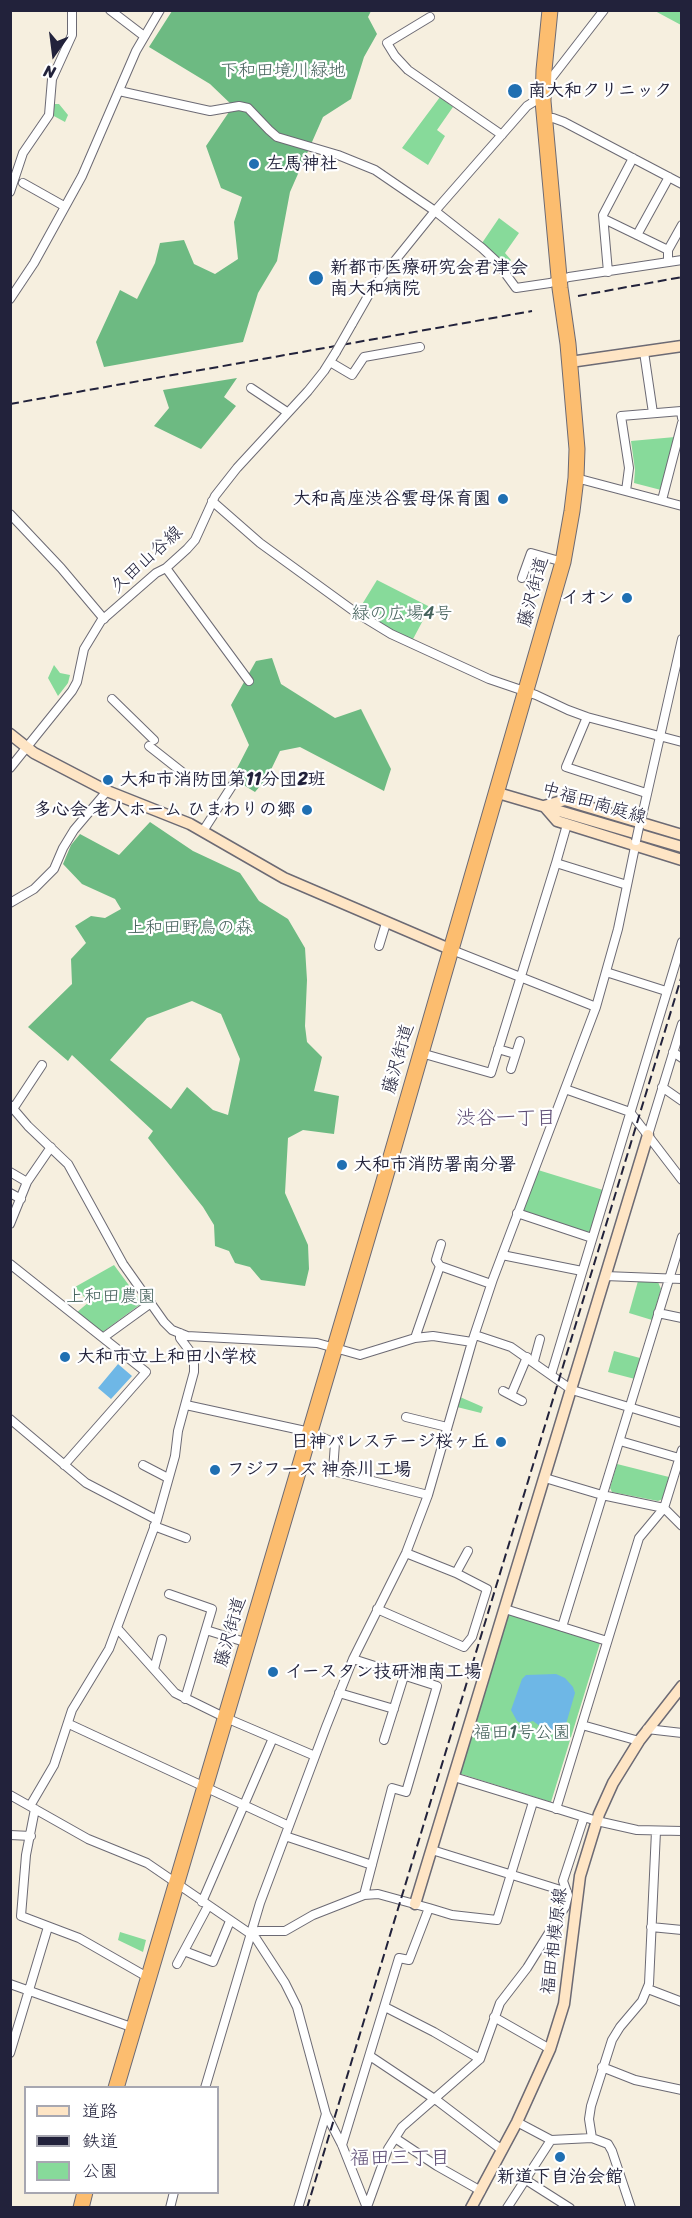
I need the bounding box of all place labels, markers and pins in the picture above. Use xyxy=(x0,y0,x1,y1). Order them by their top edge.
place label: 南大和クリニック xyxy=(528,80,672,102)
marker: 南大和クリニック xyxy=(506,82,524,100)
place label: 左馬神社 xyxy=(266,153,338,175)
marker: 左馬神社 xyxy=(247,157,261,171)
place label: 新都市医療研究会君津会 南大和病院 xyxy=(330,257,528,300)
marker: 新都市医療研究会君津会 南大和病院 xyxy=(307,269,325,287)
place label: 大和高座渋谷雲母保育園 xyxy=(293,488,491,510)
marker: 大和高座渋谷雲母保育園 xyxy=(496,492,510,506)
place label: イオン xyxy=(561,587,615,609)
marker: イオン xyxy=(620,591,634,605)
place label: 大和市消防団第11分団2班 xyxy=(120,769,326,791)
marker: 大和市消防団第11分団2班 xyxy=(101,773,115,787)
place label: 多心会 老人ホーム ひまわりの郷 xyxy=(34,799,295,821)
marker: 多心会 老人ホーム ひまわりの郷 xyxy=(300,803,314,817)
place label: 大和市消防署南分署 xyxy=(354,1154,516,1176)
marker: 大和市消防署南分署 xyxy=(335,1158,349,1172)
place label: 大和市立上和田小学校 xyxy=(77,1346,257,1368)
marker: 大和市立上和田小学校 xyxy=(58,1350,72,1364)
place label: 日神パレステージ桜ヶ丘 xyxy=(291,1431,489,1453)
marker: 日神パレステージ桜ヶ丘 xyxy=(494,1435,508,1449)
place label: フジフーズ 神奈川工場 xyxy=(227,1459,411,1481)
marker: フジフーズ 神奈川工場 xyxy=(208,1463,222,1477)
place label: イースタン技研湘南工場 xyxy=(285,1661,482,1683)
marker: イースタン技研湘南工場 xyxy=(266,1665,280,1679)
marker: 新道下自治会館 xyxy=(553,2150,567,2164)
place label: 新道下自治会館 xyxy=(497,2166,623,2188)

